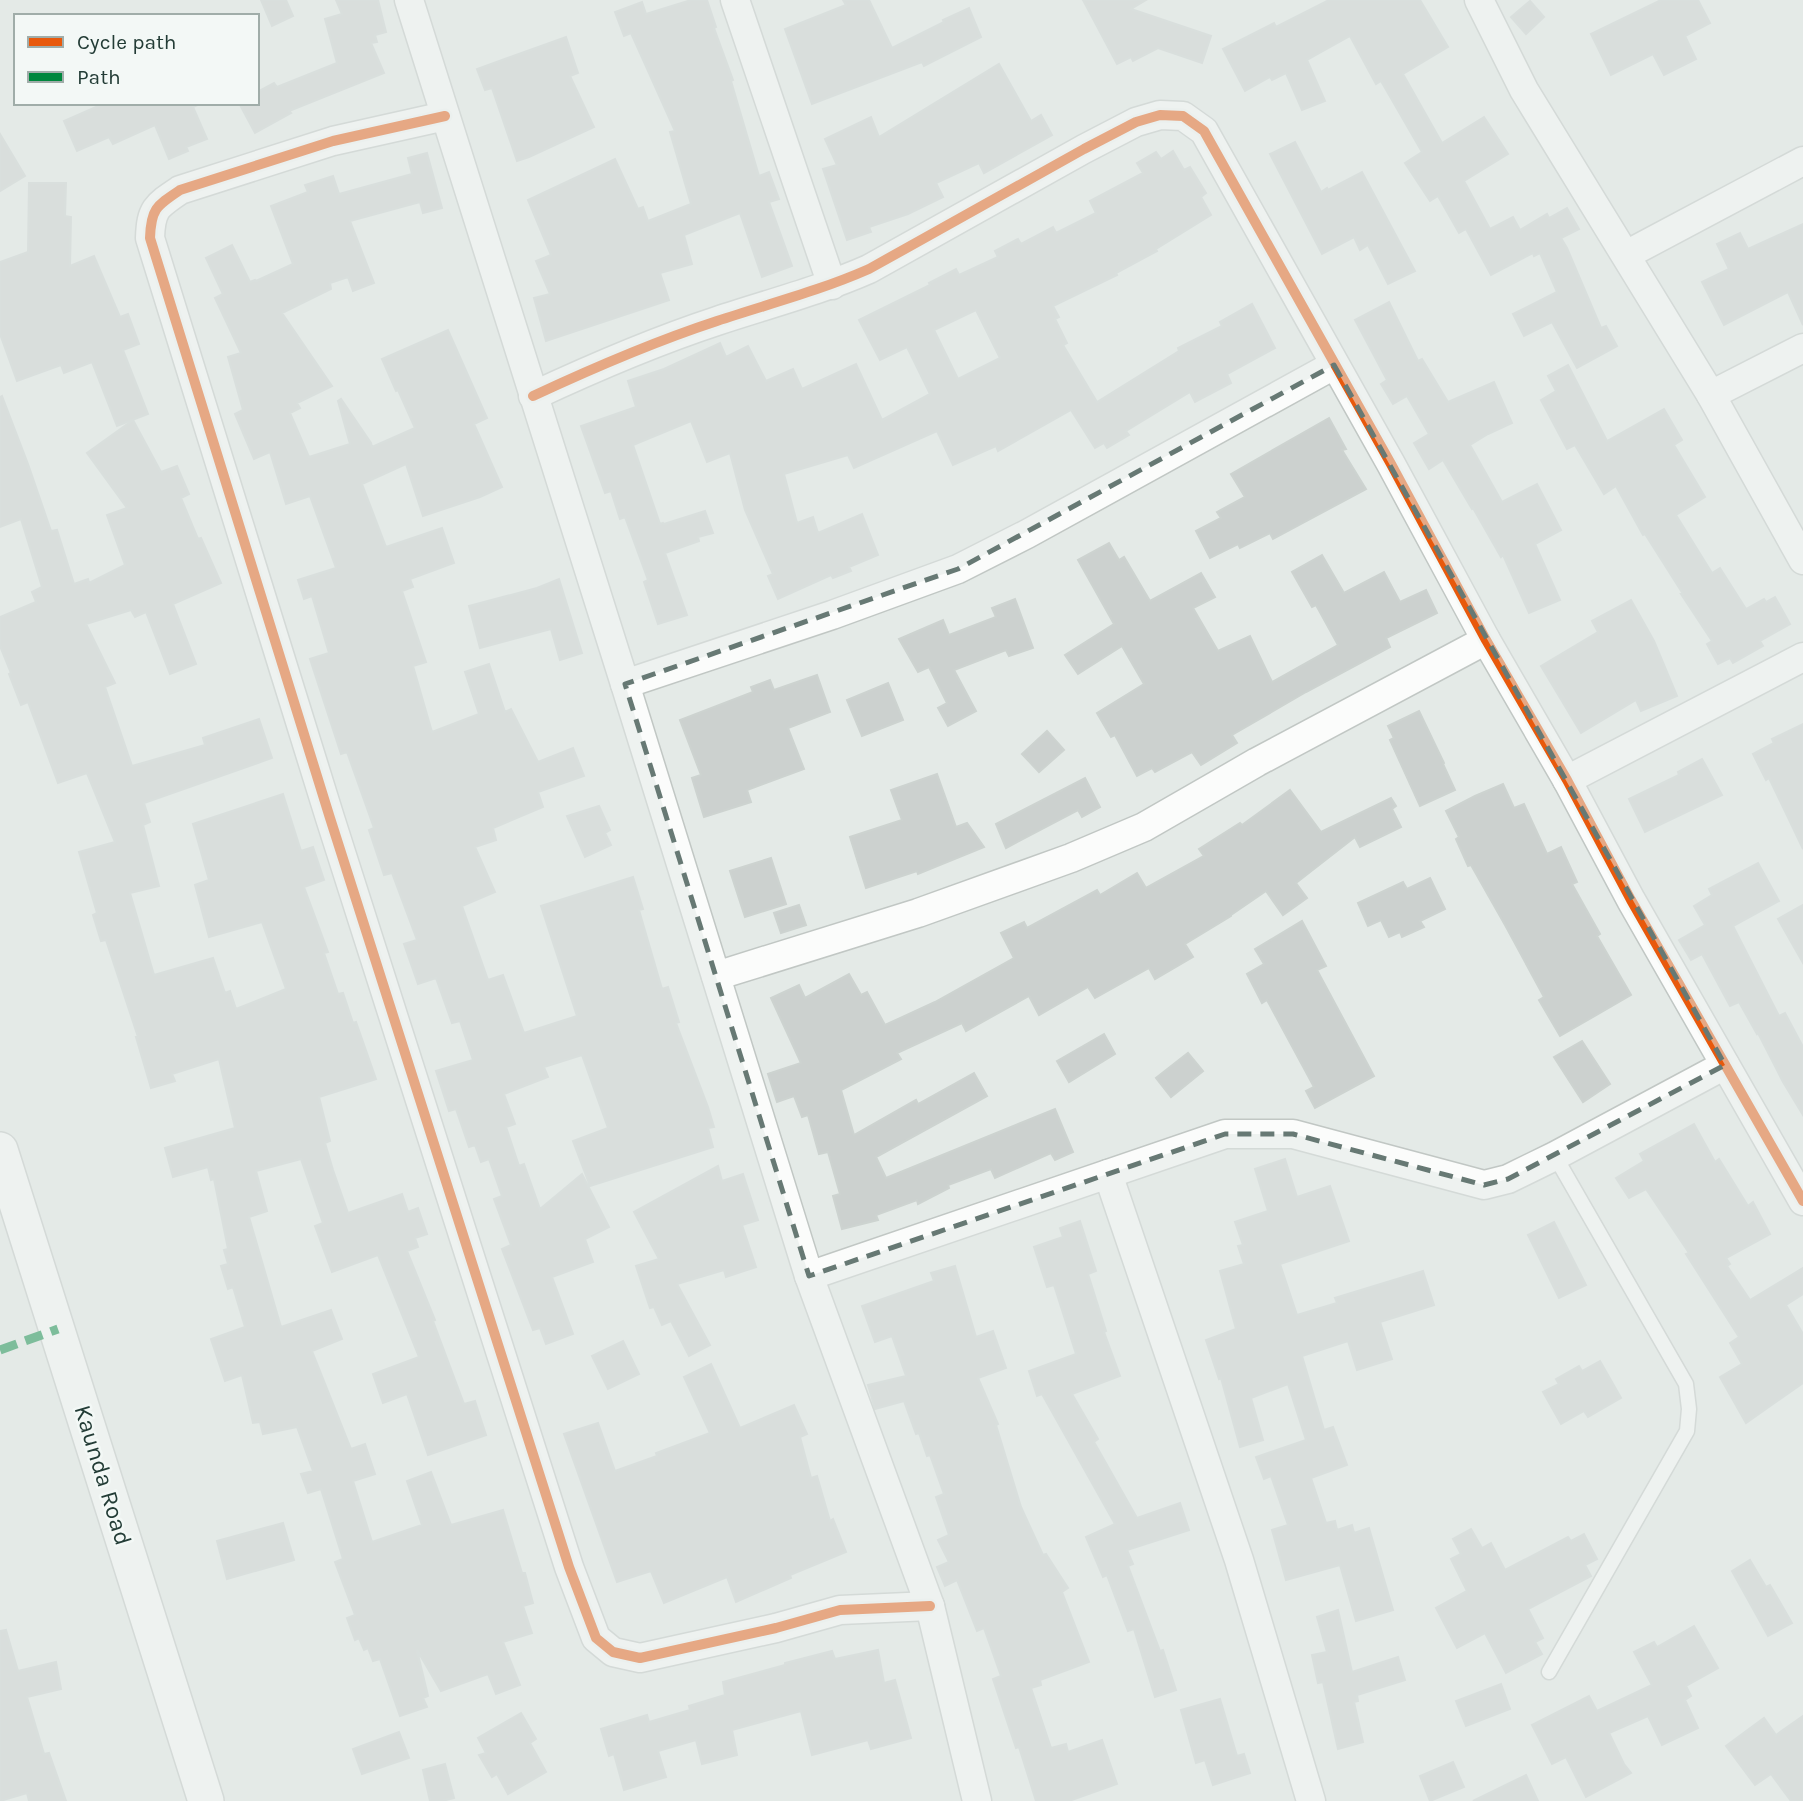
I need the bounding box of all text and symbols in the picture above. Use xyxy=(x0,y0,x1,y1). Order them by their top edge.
legend xyxy=(14,14,259,105)
text: Cycle path xyxy=(77,30,177,54)
text: Path xyxy=(77,65,121,89)
street label: Kaunda Road xyxy=(68,1401,138,1549)

